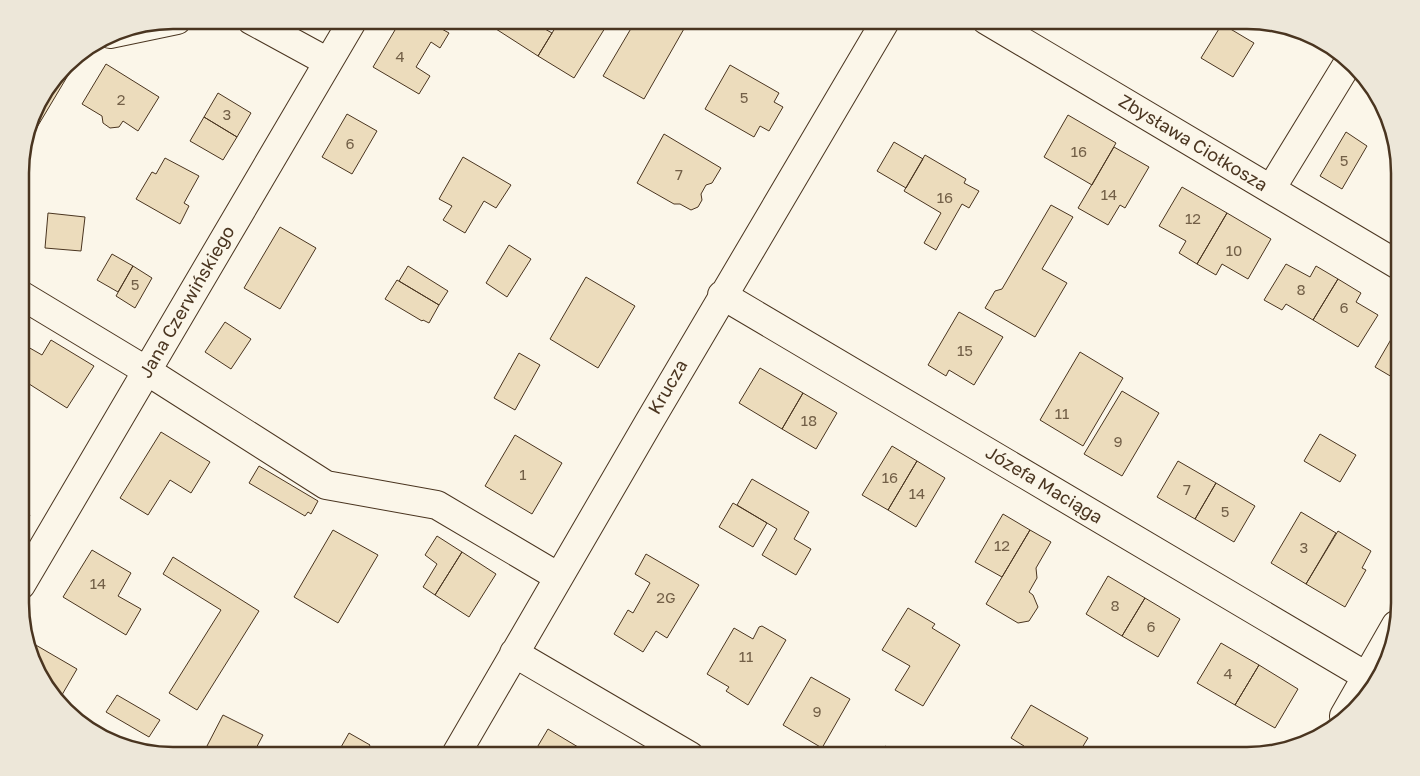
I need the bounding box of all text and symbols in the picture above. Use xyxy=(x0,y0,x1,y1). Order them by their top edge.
house number: 4 xyxy=(395,47,405,65)
house number: 5 xyxy=(740,88,748,106)
street label: Zbysława Ciołkosza xyxy=(1115,89,1272,195)
house number: 2 xyxy=(117,90,125,108)
house number: 3 xyxy=(223,105,231,123)
house number: 6 xyxy=(345,134,355,152)
house number: 16 xyxy=(1071,142,1087,160)
house number: 5 xyxy=(1340,151,1348,169)
house number: 7 xyxy=(675,165,683,183)
house number: 14 xyxy=(1101,185,1117,203)
house number: 16 xyxy=(937,188,953,206)
house number: 12 xyxy=(1185,209,1201,227)
street label: Jana Czerwińskiego xyxy=(134,221,239,382)
house number: 10 xyxy=(1226,241,1242,259)
house number: 5 xyxy=(131,275,139,293)
house number: 8 xyxy=(1296,280,1306,298)
house number: 6 xyxy=(1339,298,1349,316)
house number: 15 xyxy=(957,341,973,359)
street label: Krucza xyxy=(643,355,692,418)
house number: 11 xyxy=(1055,404,1069,422)
house number: 18 xyxy=(801,411,817,429)
house number: 9 xyxy=(1113,432,1123,450)
street label: Józefa Maciąga xyxy=(982,441,1107,528)
house number: 1 xyxy=(519,465,527,483)
house number: 16 xyxy=(882,468,898,486)
house number: 7 xyxy=(1183,480,1191,498)
house number: 14 xyxy=(909,484,925,502)
house number: 5 xyxy=(1221,502,1229,520)
house number: 12 xyxy=(994,536,1010,554)
house number: 3 xyxy=(1300,538,1308,556)
house number: 14 xyxy=(90,574,106,592)
house number: 2G xyxy=(656,588,676,606)
house number: 8 xyxy=(1110,596,1120,614)
house number: 6 xyxy=(1146,617,1156,635)
house number: 11 xyxy=(739,647,753,665)
house number: 4 xyxy=(1223,664,1233,682)
house number: 9 xyxy=(812,702,822,720)

